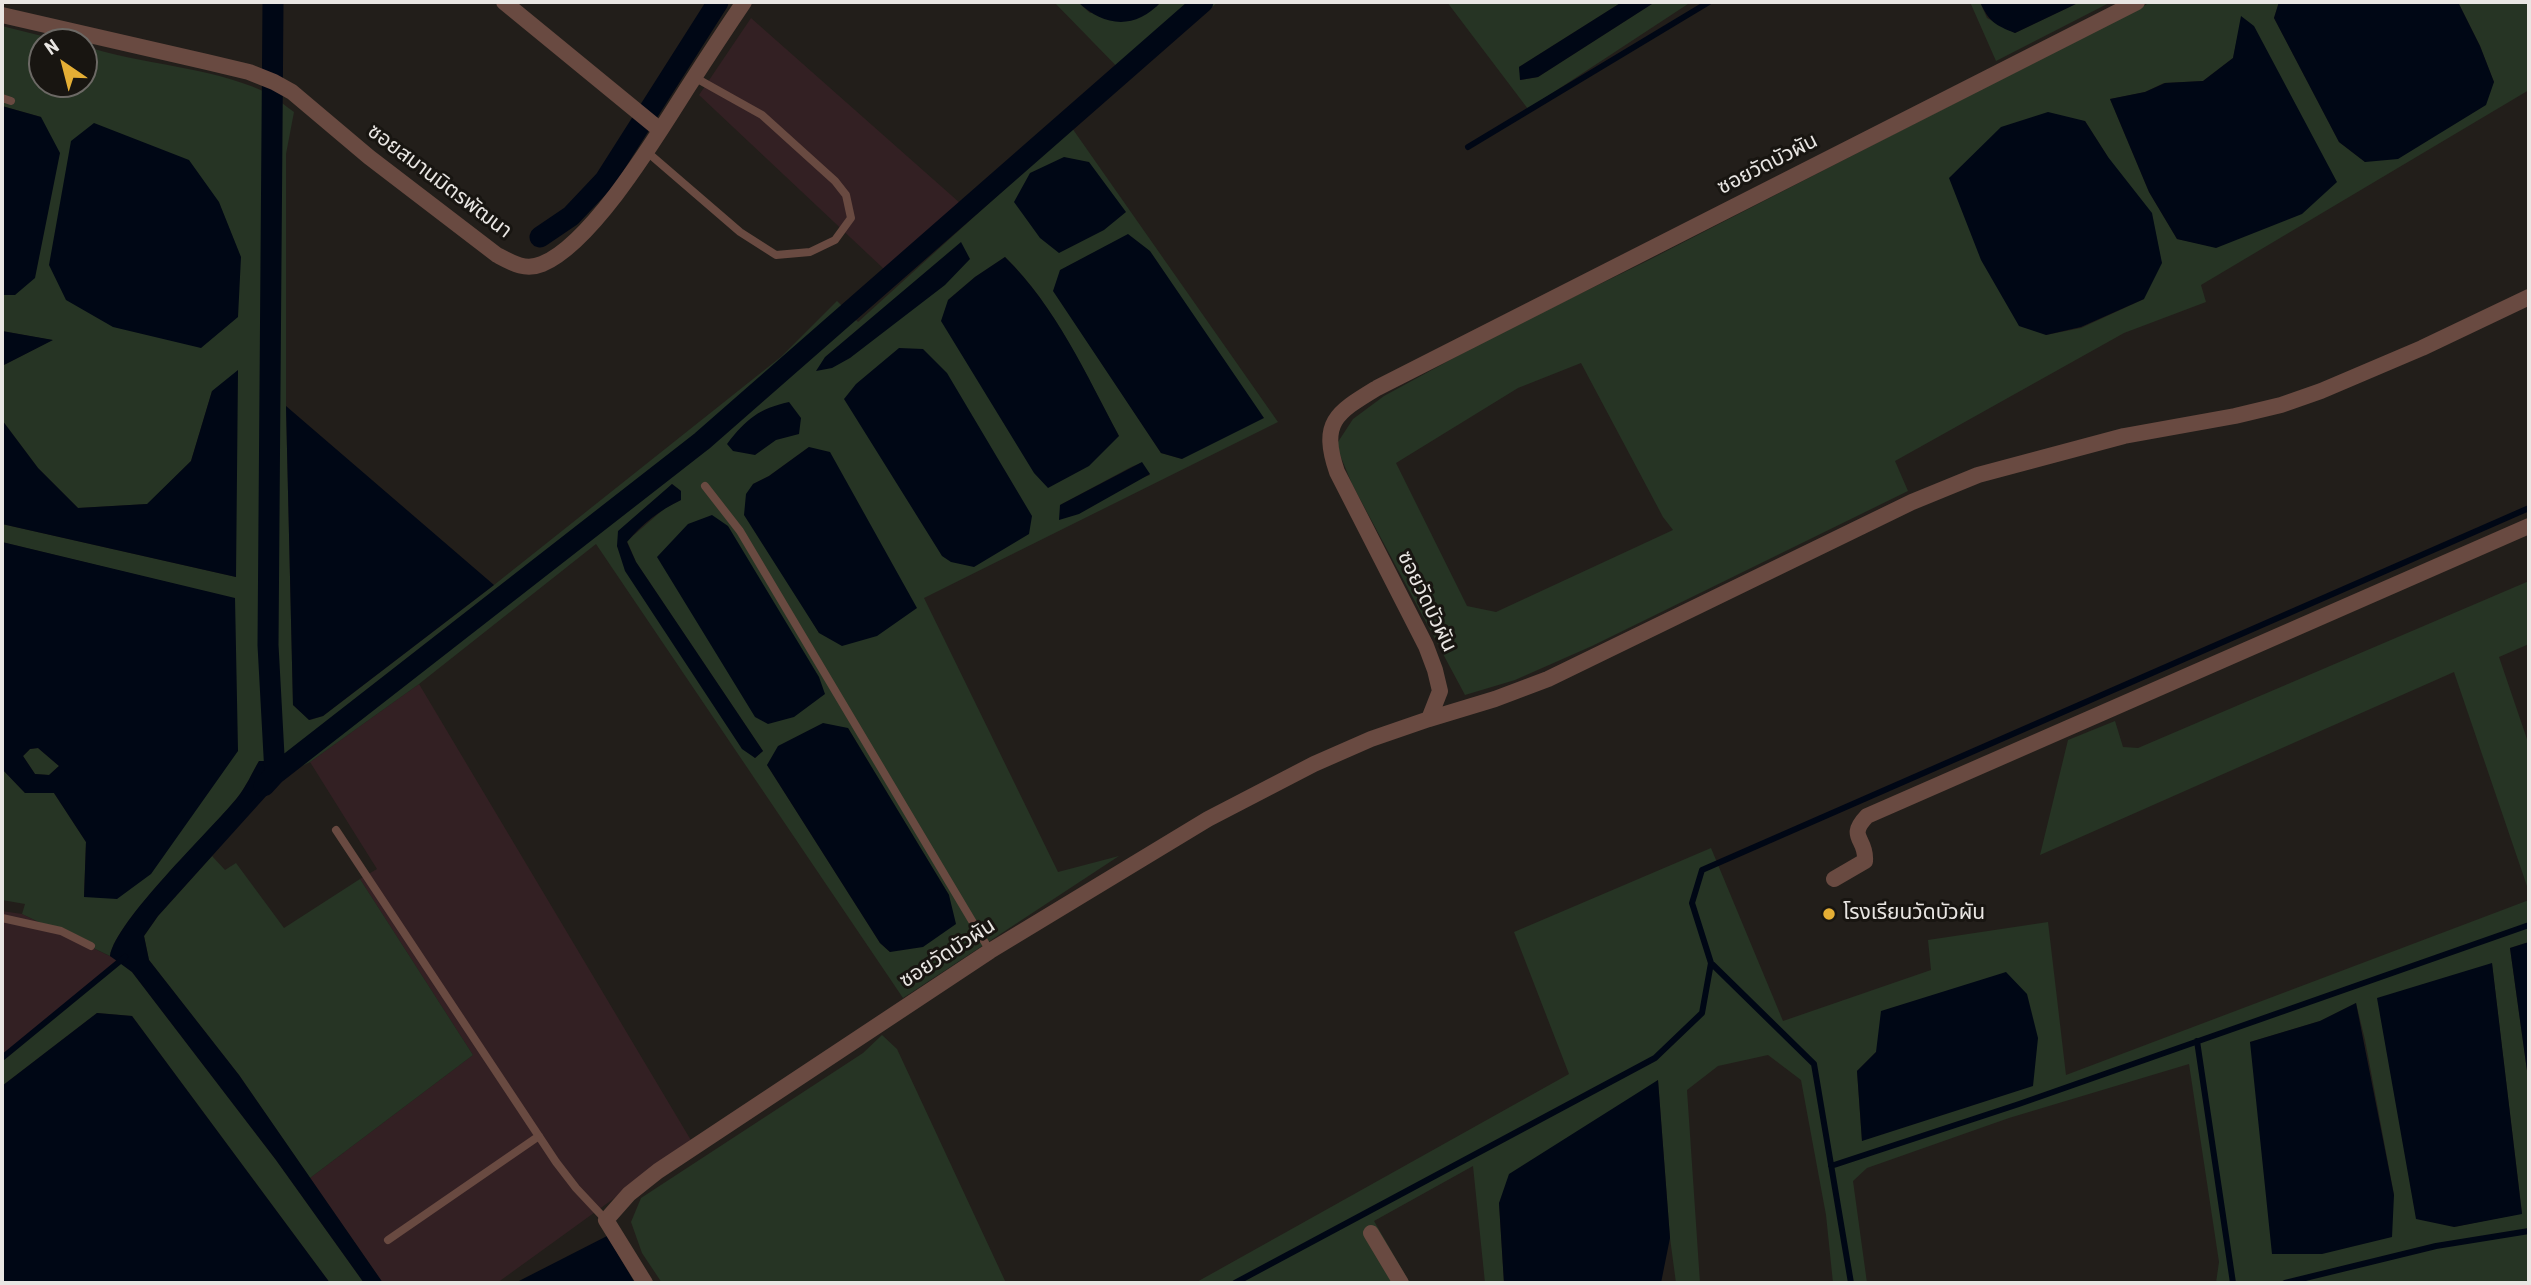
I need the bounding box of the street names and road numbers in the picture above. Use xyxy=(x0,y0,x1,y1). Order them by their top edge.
street label: ซอยสมานมิตรพัฒนา xyxy=(362,120,516,244)
street label: ซอยวัดบัวผัน xyxy=(1714,129,1822,201)
street label: ซอยวัดบัวผัน xyxy=(1391,548,1461,656)
street label: ซอยวัดบัวผัน xyxy=(895,914,1001,994)

